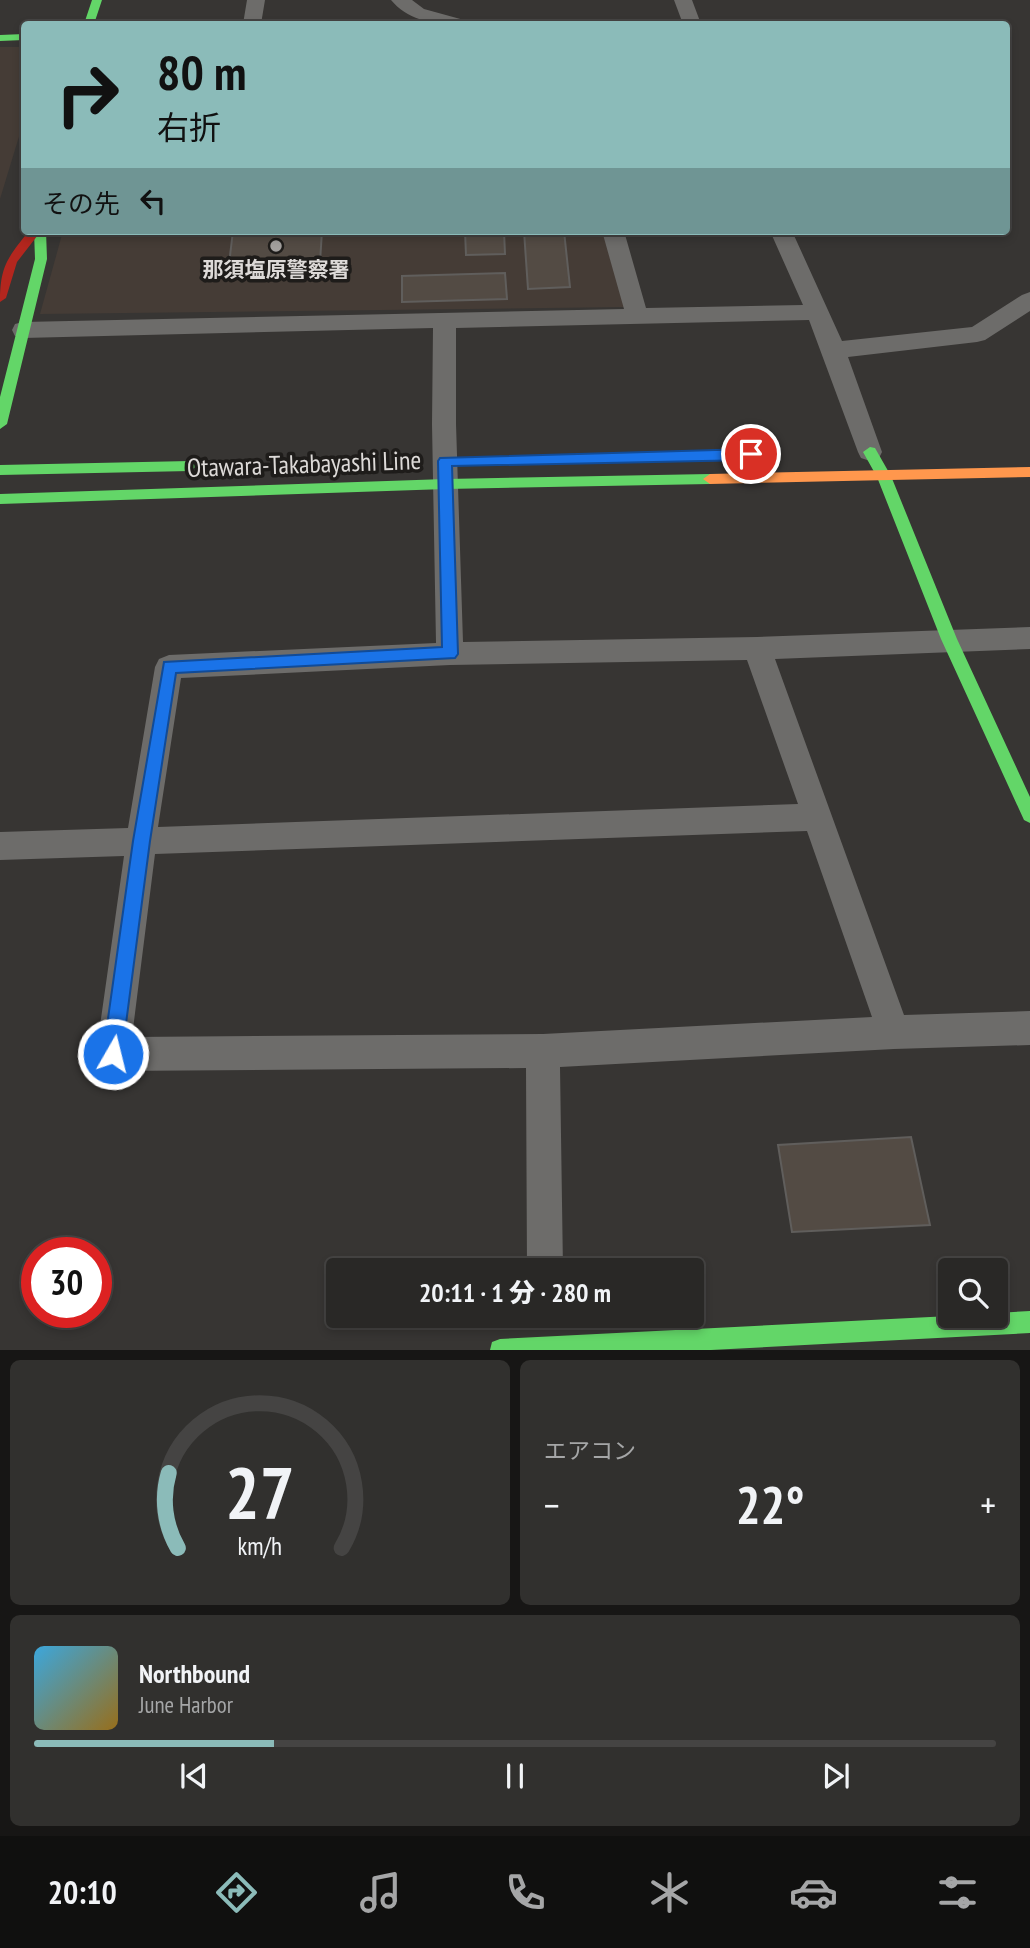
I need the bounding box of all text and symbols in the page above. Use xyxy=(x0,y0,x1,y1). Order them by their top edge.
text: 80 m xyxy=(157,40,246,104)
icon: right xyxy=(42,49,133,140)
text: 右折 xyxy=(157,106,221,148)
icon: left xyxy=(134,182,172,220)
text: その先 xyxy=(42,187,120,220)
marker: 那須塩原警察署 xyxy=(268,238,284,254)
place label: 那須塩原警察署 xyxy=(203,256,350,283)
pin xyxy=(721,424,781,484)
icon: arrive xyxy=(732,435,770,473)
street label: Otawara-Takabayashi Line xyxy=(186,443,422,484)
position arrow xyxy=(76,1017,150,1091)
speed limit sign: 30 xyxy=(21,1237,112,1328)
map controls xyxy=(938,1258,1008,1328)
button: search xyxy=(938,1258,1008,1328)
text: 20:11 · 1 分 · 280 m xyxy=(419,1276,611,1309)
text: エアコン xyxy=(544,1436,636,1465)
text: 27 xyxy=(225,1445,295,1539)
text: 22° xyxy=(736,1471,804,1538)
text: − xyxy=(544,1480,560,1529)
text: + xyxy=(980,1480,996,1529)
text: km/h xyxy=(238,1530,282,1562)
text: Northbound xyxy=(139,1657,250,1690)
text: June Harbor xyxy=(139,1690,233,1719)
icon: previous xyxy=(175,1757,213,1795)
icon: pause xyxy=(496,1757,534,1795)
icon: next xyxy=(817,1757,855,1795)
icon: directions xyxy=(212,1868,261,1917)
icon: music xyxy=(356,1868,405,1917)
icon: phone xyxy=(501,1868,550,1917)
icon: climate xyxy=(645,1868,694,1917)
icon: car xyxy=(789,1868,838,1917)
icon: filters xyxy=(933,1868,982,1917)
text: 20:10 xyxy=(48,1871,117,1913)

